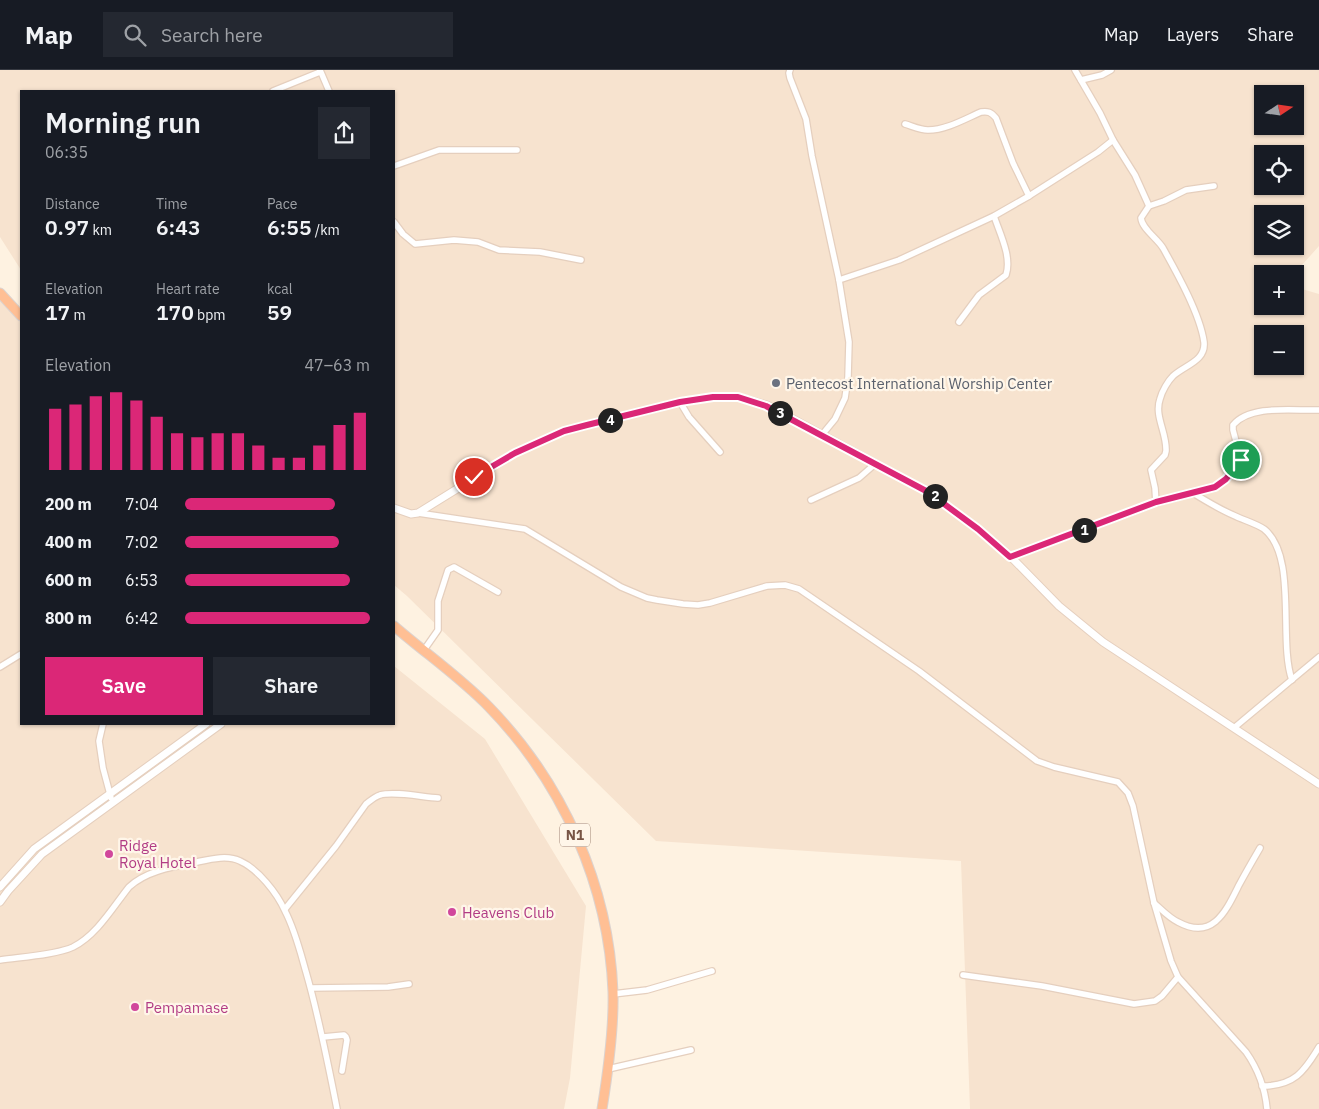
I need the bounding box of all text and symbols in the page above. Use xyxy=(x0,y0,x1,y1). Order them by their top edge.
search box xyxy=(103,12,453,57)
text: Map xyxy=(25,19,73,51)
icon: search xyxy=(121,21,149,49)
text: Search here xyxy=(161,23,263,47)
text: Map xyxy=(1104,23,1139,46)
text: Layers xyxy=(1167,23,1219,46)
text: Share xyxy=(1247,23,1294,46)
north arrow xyxy=(1254,85,1304,135)
map controls xyxy=(1254,85,1304,375)
text: Morning run xyxy=(45,104,201,141)
button: share xyxy=(318,107,370,159)
text: 06:35 xyxy=(45,142,88,162)
button: locate xyxy=(1254,145,1304,195)
text: Distance xyxy=(45,195,100,213)
text: Time xyxy=(156,195,187,213)
text: Pace xyxy=(267,195,297,213)
button: layers xyxy=(1254,205,1304,255)
text: 0.97 xyxy=(45,213,89,241)
text: 6:43 xyxy=(156,213,201,241)
text: 6:55 xyxy=(267,213,312,241)
text: km xyxy=(89,221,112,239)
text: /km xyxy=(312,221,340,239)
button: + xyxy=(1254,265,1304,315)
text: Elevation xyxy=(45,280,103,298)
text: Heart rate xyxy=(156,280,220,298)
text: kcal xyxy=(267,280,292,298)
text: 17 xyxy=(45,298,70,326)
text: 170 xyxy=(156,298,194,326)
text: 59 xyxy=(267,298,292,326)
text: m xyxy=(70,306,86,324)
text: bpm xyxy=(194,306,226,324)
button: − xyxy=(1254,325,1304,375)
text: Elevation xyxy=(45,355,111,375)
text: 47–63 m xyxy=(304,355,370,375)
place label: Pentecost International Worship Center xyxy=(786,374,1053,393)
marker: Pentecost International Worship Center xyxy=(770,377,782,389)
pin: 3 xyxy=(768,400,792,426)
text: 3 xyxy=(776,404,785,422)
pin: 4 xyxy=(598,408,622,432)
text: 4 xyxy=(606,411,615,429)
pin xyxy=(1220,439,1262,481)
icon: arrive xyxy=(1227,446,1255,474)
pin xyxy=(453,456,495,498)
icon: check xyxy=(460,463,488,491)
pin: 2 xyxy=(922,484,948,508)
text: 2 xyxy=(931,487,940,505)
text: 200 m xyxy=(45,494,92,514)
text: 7:04 xyxy=(125,494,158,514)
pin: 1 xyxy=(1072,518,1096,542)
text: 1 xyxy=(1080,521,1089,539)
text: 400 m xyxy=(45,532,92,552)
text: 7:02 xyxy=(125,532,158,552)
text: 600 m xyxy=(45,570,92,590)
text: 6:53 xyxy=(125,570,158,590)
text: 800 m xyxy=(45,608,92,628)
text: 6:42 xyxy=(125,608,158,628)
button: Save xyxy=(45,657,203,715)
button: Share xyxy=(213,657,370,715)
road number: N1 xyxy=(560,824,590,846)
place label: Ridge Royal Hotel xyxy=(119,836,196,872)
marker: Ridge Royal Hotel xyxy=(103,848,115,860)
place label: Heavens Club xyxy=(462,903,554,922)
marker: Heavens Club xyxy=(446,906,458,918)
place label: Pempamase xyxy=(145,998,228,1017)
marker: Pempamase xyxy=(129,1001,141,1013)

